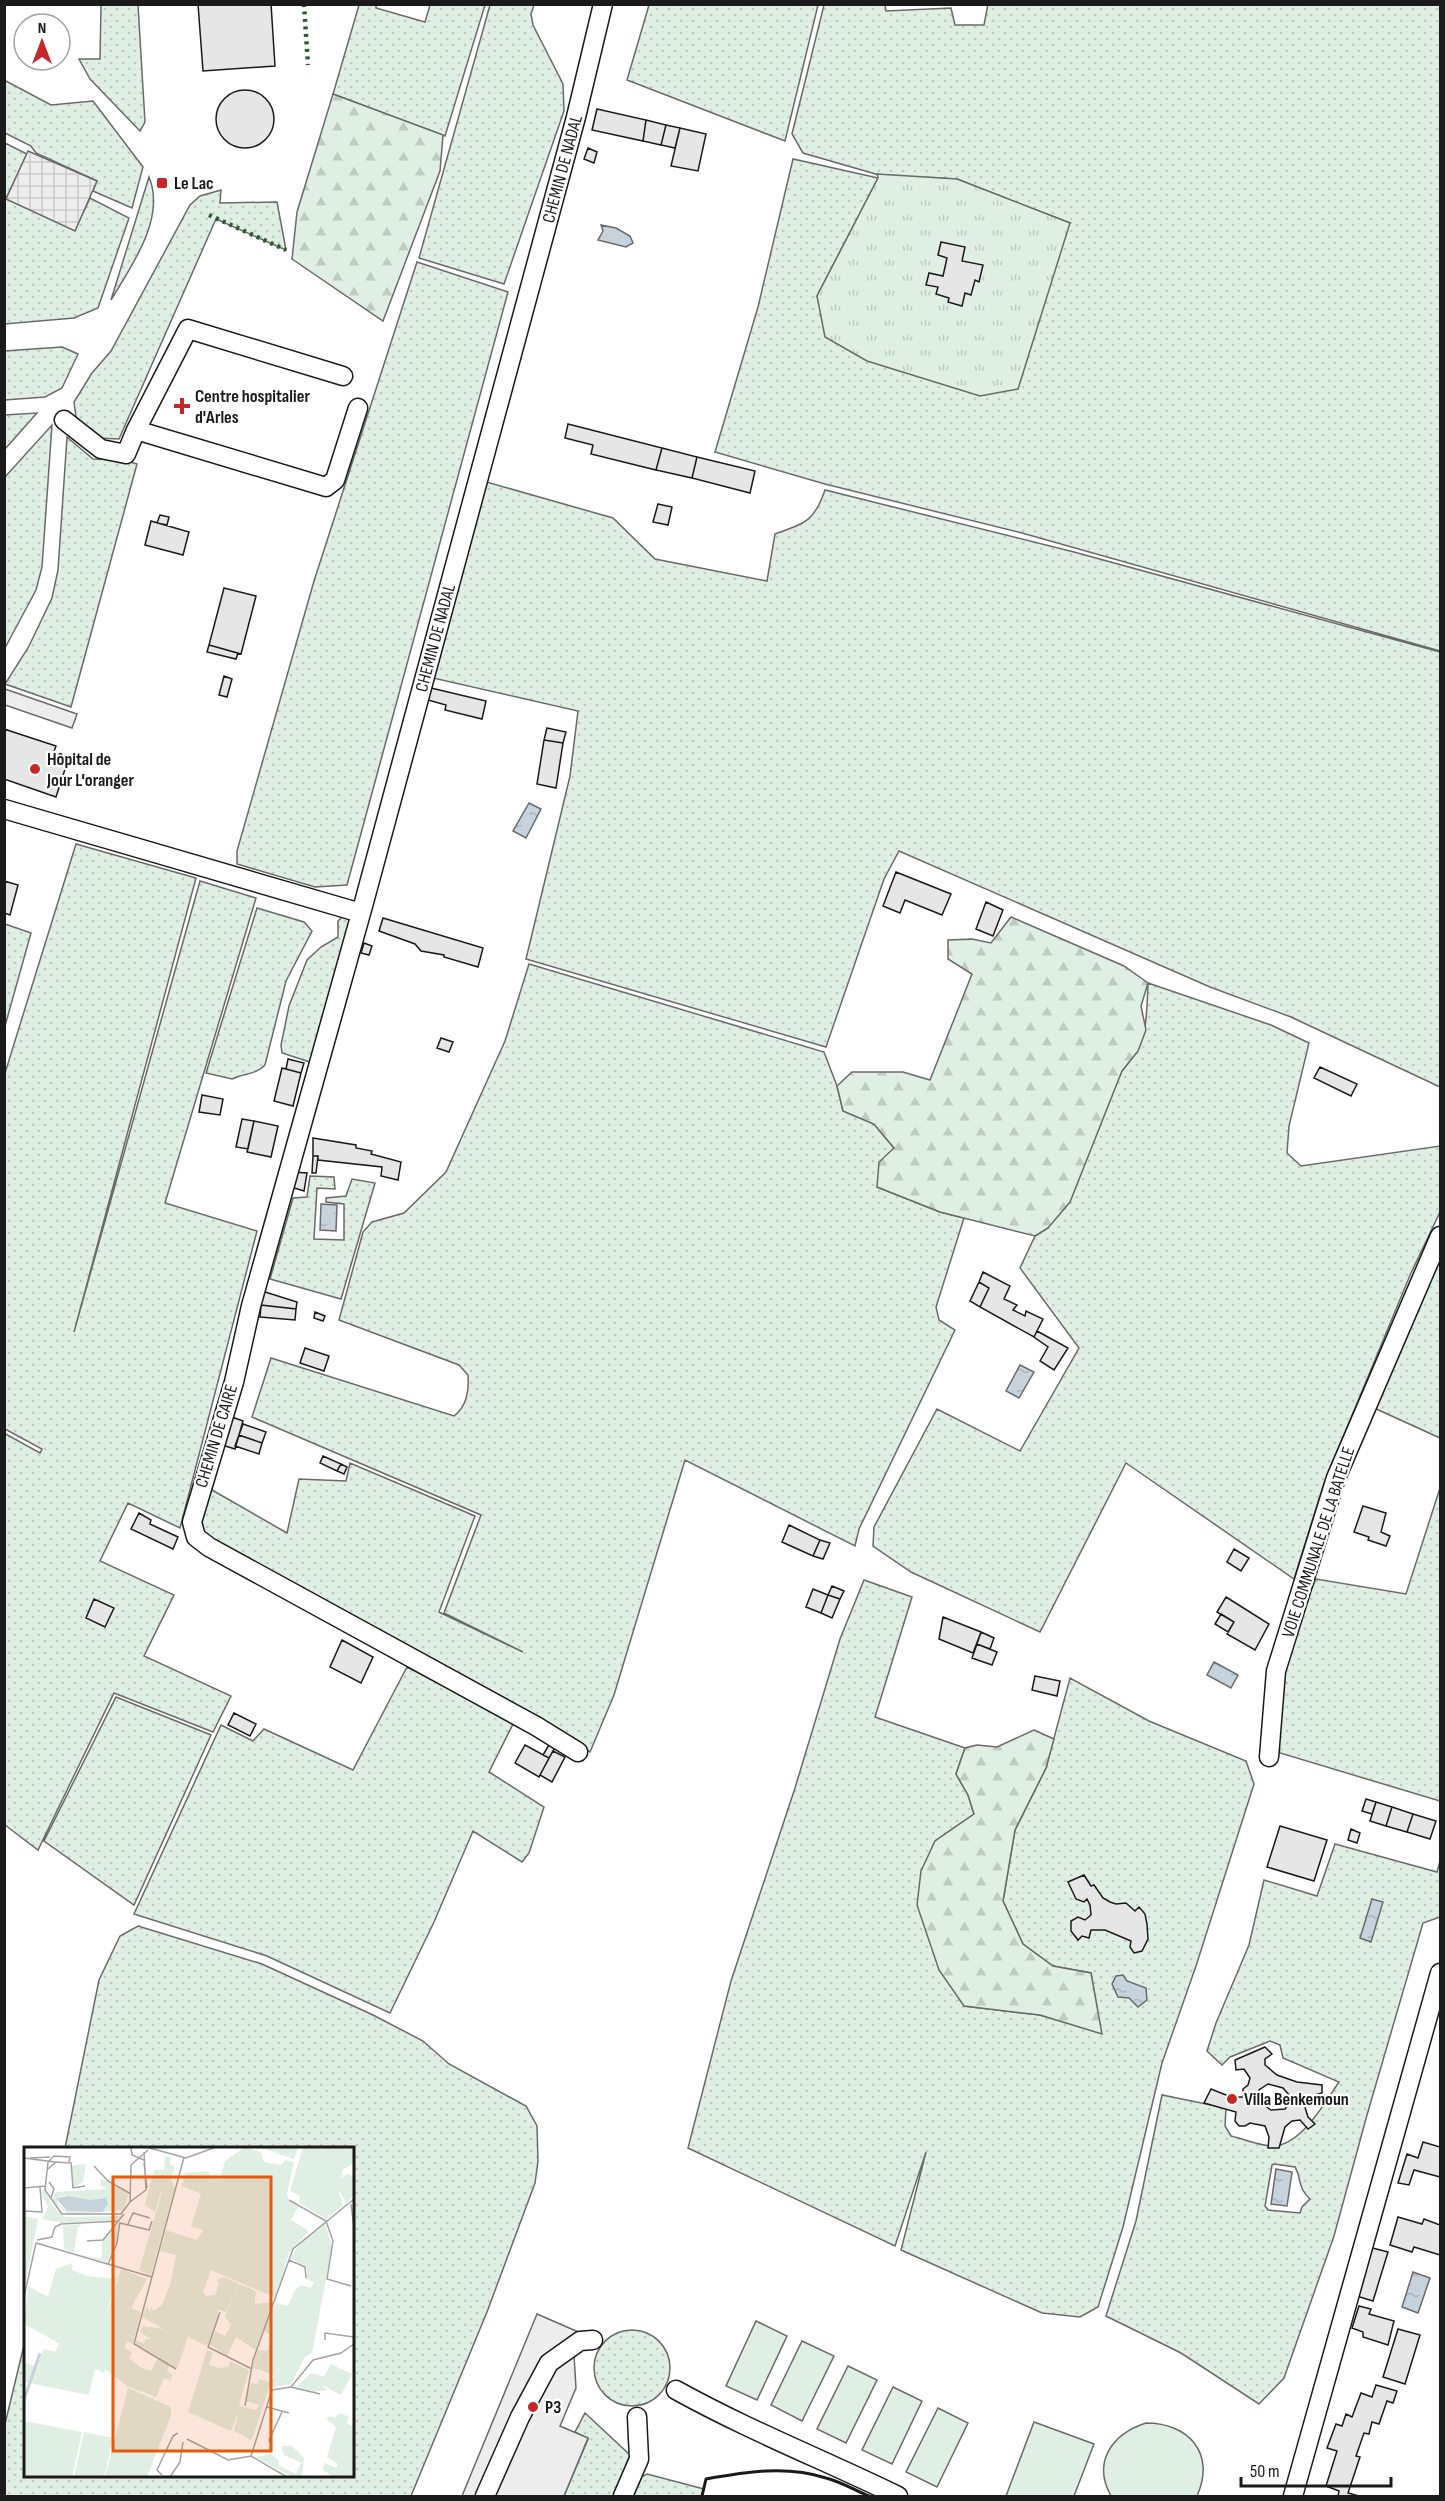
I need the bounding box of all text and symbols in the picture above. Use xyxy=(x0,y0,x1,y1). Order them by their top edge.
north arrow xyxy=(12,12,72,72)
text: N xyxy=(38,19,46,38)
street label: CHEMIN DE NADAL xyxy=(538,113,587,225)
place label: Le Lac xyxy=(174,173,214,194)
marker: Le Lac xyxy=(155,176,169,190)
place label: Centre hospitalier d'Arles xyxy=(195,386,310,428)
marker: Centre hospitalier d'Arles xyxy=(173,397,191,415)
street label: CHEMIN DE NADAL xyxy=(411,582,460,694)
place label: Hôpital de Jour L'oranger xyxy=(46,749,134,791)
marker: Hôpital de Jour L'oranger xyxy=(28,762,42,776)
street label: CHEMIN DE CAIRE xyxy=(191,1382,242,1490)
street label: VOIE COMMUNALE DE LA BATELLE xyxy=(1278,1444,1359,1640)
place label: Villa Benkemoun xyxy=(1244,2089,1349,2110)
marker: Villa Benkemoun xyxy=(1225,2092,1239,2106)
inset map xyxy=(24,2147,354,2477)
place label: P3 xyxy=(545,2397,561,2418)
marker: P3 xyxy=(526,2400,540,2414)
scale bar xyxy=(1241,2450,1391,2488)
text: 50 m xyxy=(1250,2461,1280,2482)

